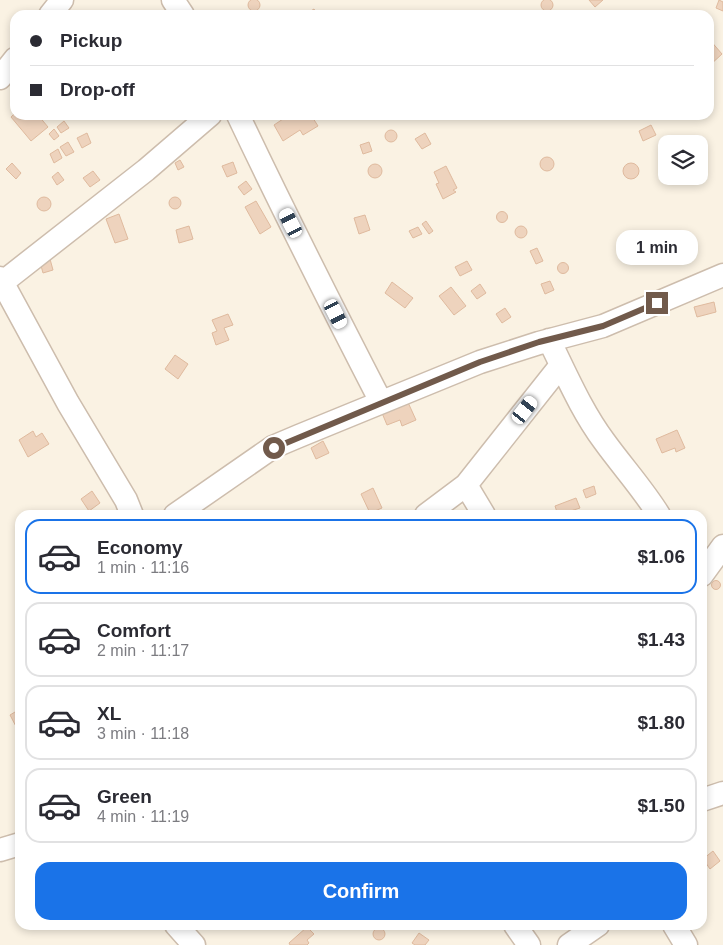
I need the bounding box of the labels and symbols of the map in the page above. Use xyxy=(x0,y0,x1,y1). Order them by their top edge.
car xyxy=(277,206,304,240)
callout: 1 min xyxy=(616,230,698,266)
route end xyxy=(646,292,668,314)
car xyxy=(322,297,349,331)
car xyxy=(509,394,540,426)
route start xyxy=(263,437,285,459)

